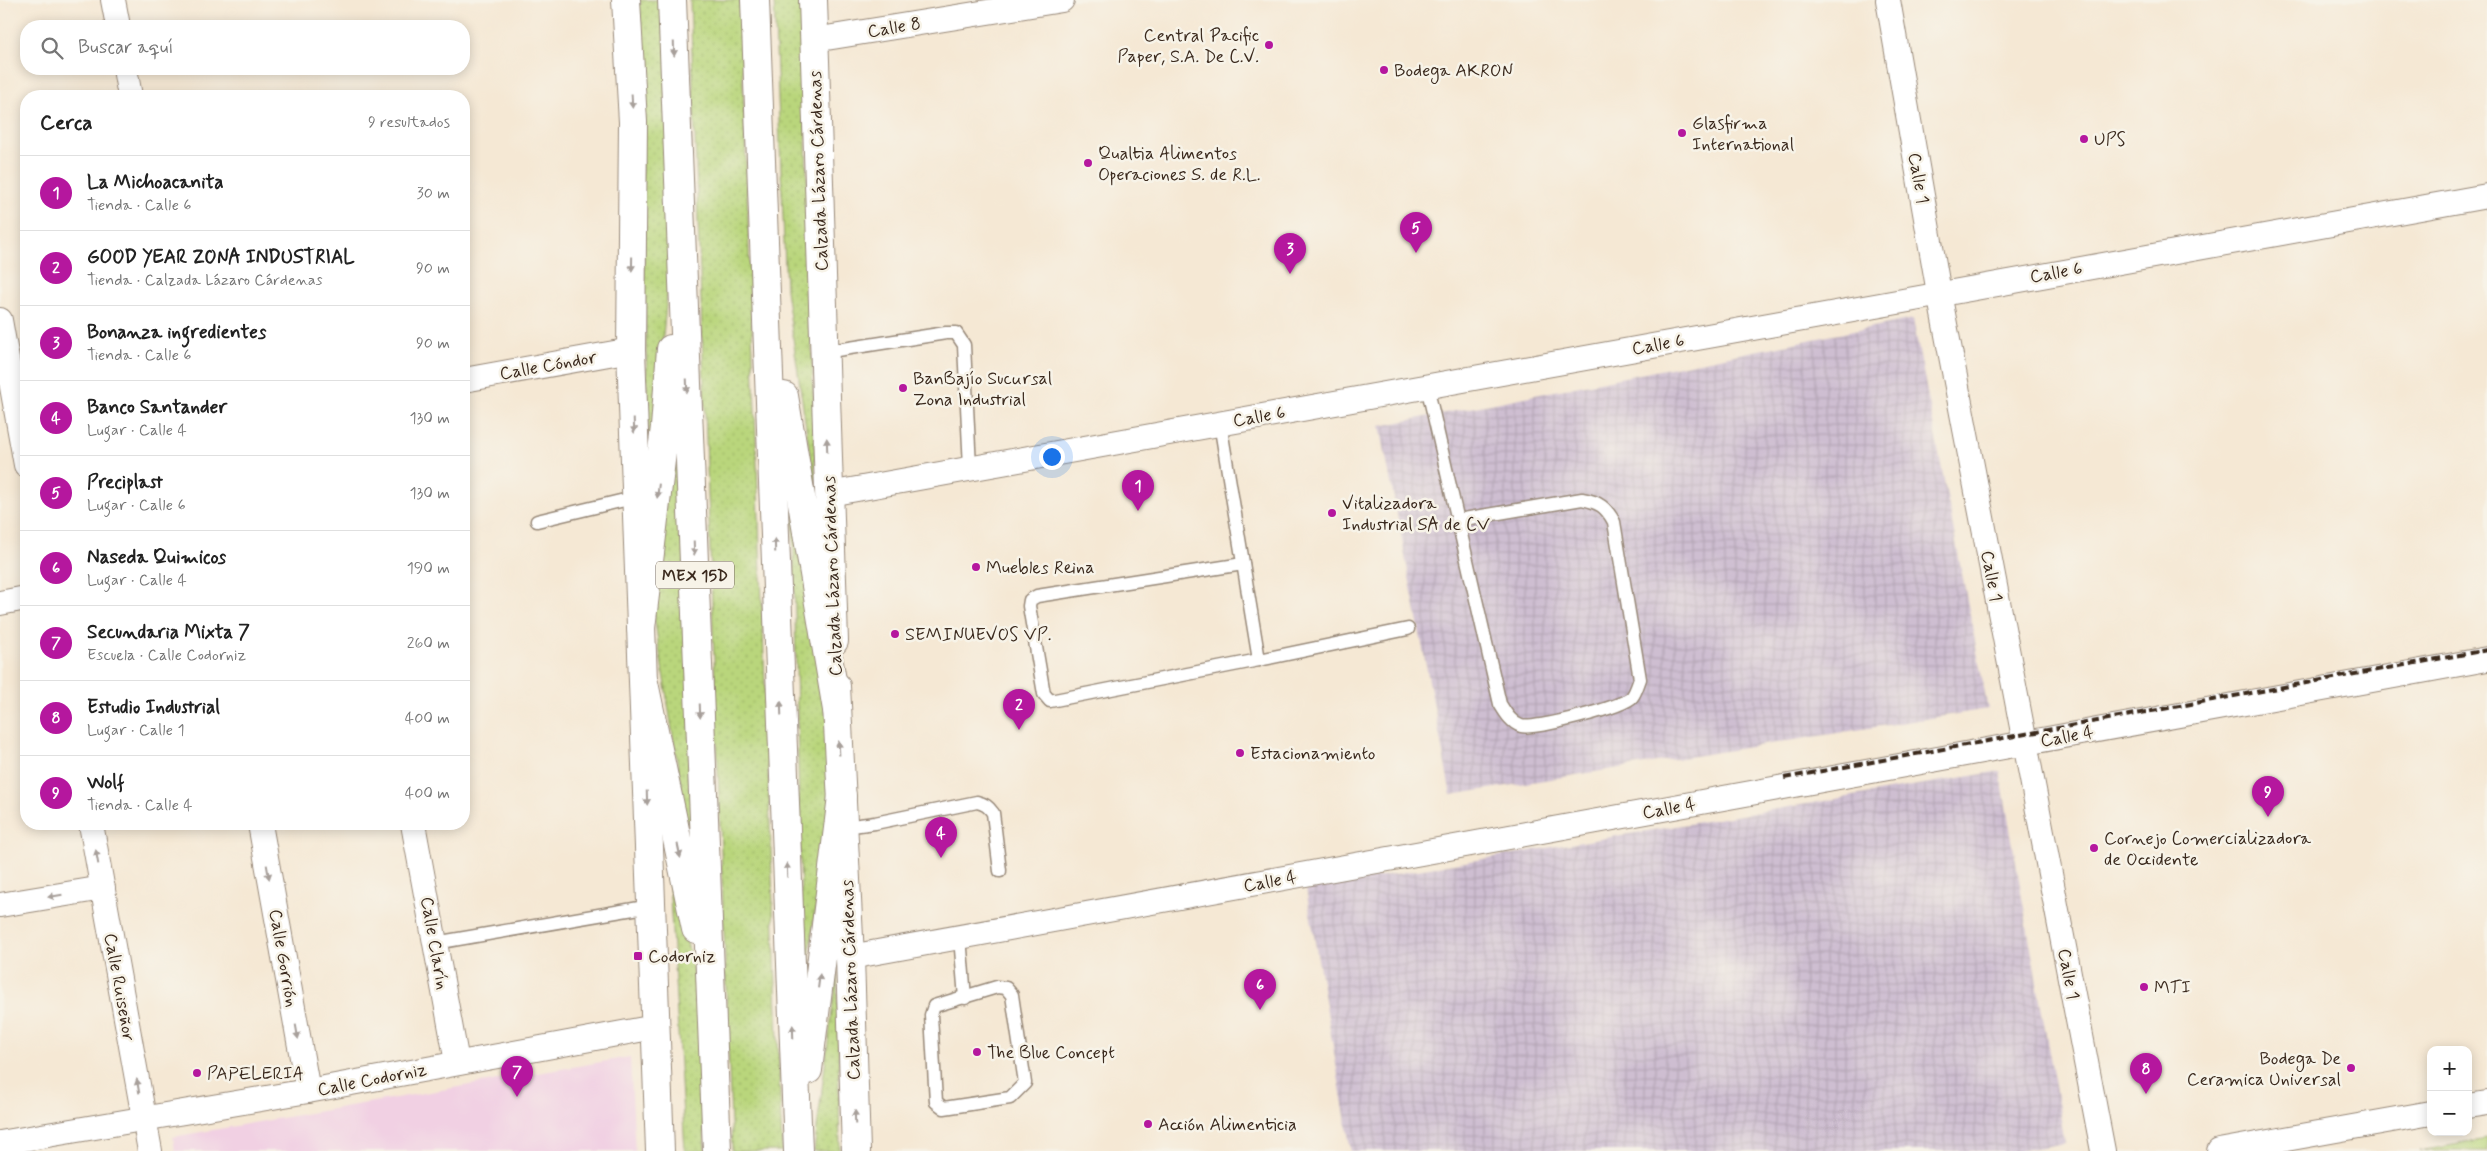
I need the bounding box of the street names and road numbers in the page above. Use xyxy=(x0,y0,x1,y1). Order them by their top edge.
street label: Calle 8 xyxy=(866,12,923,44)
street label: Calzada Lázaro Cárdenas xyxy=(804,70,834,272)
street label: Calle 1 xyxy=(1902,151,1934,206)
street label: Calle 6 xyxy=(2028,257,2084,289)
street label: Calle 6 xyxy=(1630,329,1686,361)
street label: Calle Cóndor xyxy=(498,346,599,386)
street label: Calle 6 xyxy=(1231,401,1287,433)
street label: Calzada Lázaro Cárdenas xyxy=(818,475,848,677)
street label: Calle 1 xyxy=(1974,549,2008,604)
road number: MEX 15D xyxy=(656,562,734,588)
street label: Calle 4 xyxy=(2038,720,2096,753)
street label: Calle 4 xyxy=(1640,792,1698,825)
street label: Calle 4 xyxy=(1241,865,1299,898)
street label: Calzada Lázaro Cárdenas xyxy=(836,879,866,1081)
street label: Calle Clarín xyxy=(414,895,454,992)
street label: Calle Gorrión xyxy=(263,907,303,1009)
street label: Calle Ruiseñor xyxy=(98,931,140,1044)
street label: Calle 1 xyxy=(2051,947,2085,1002)
street label: Calle Codorniz xyxy=(315,1058,429,1102)

